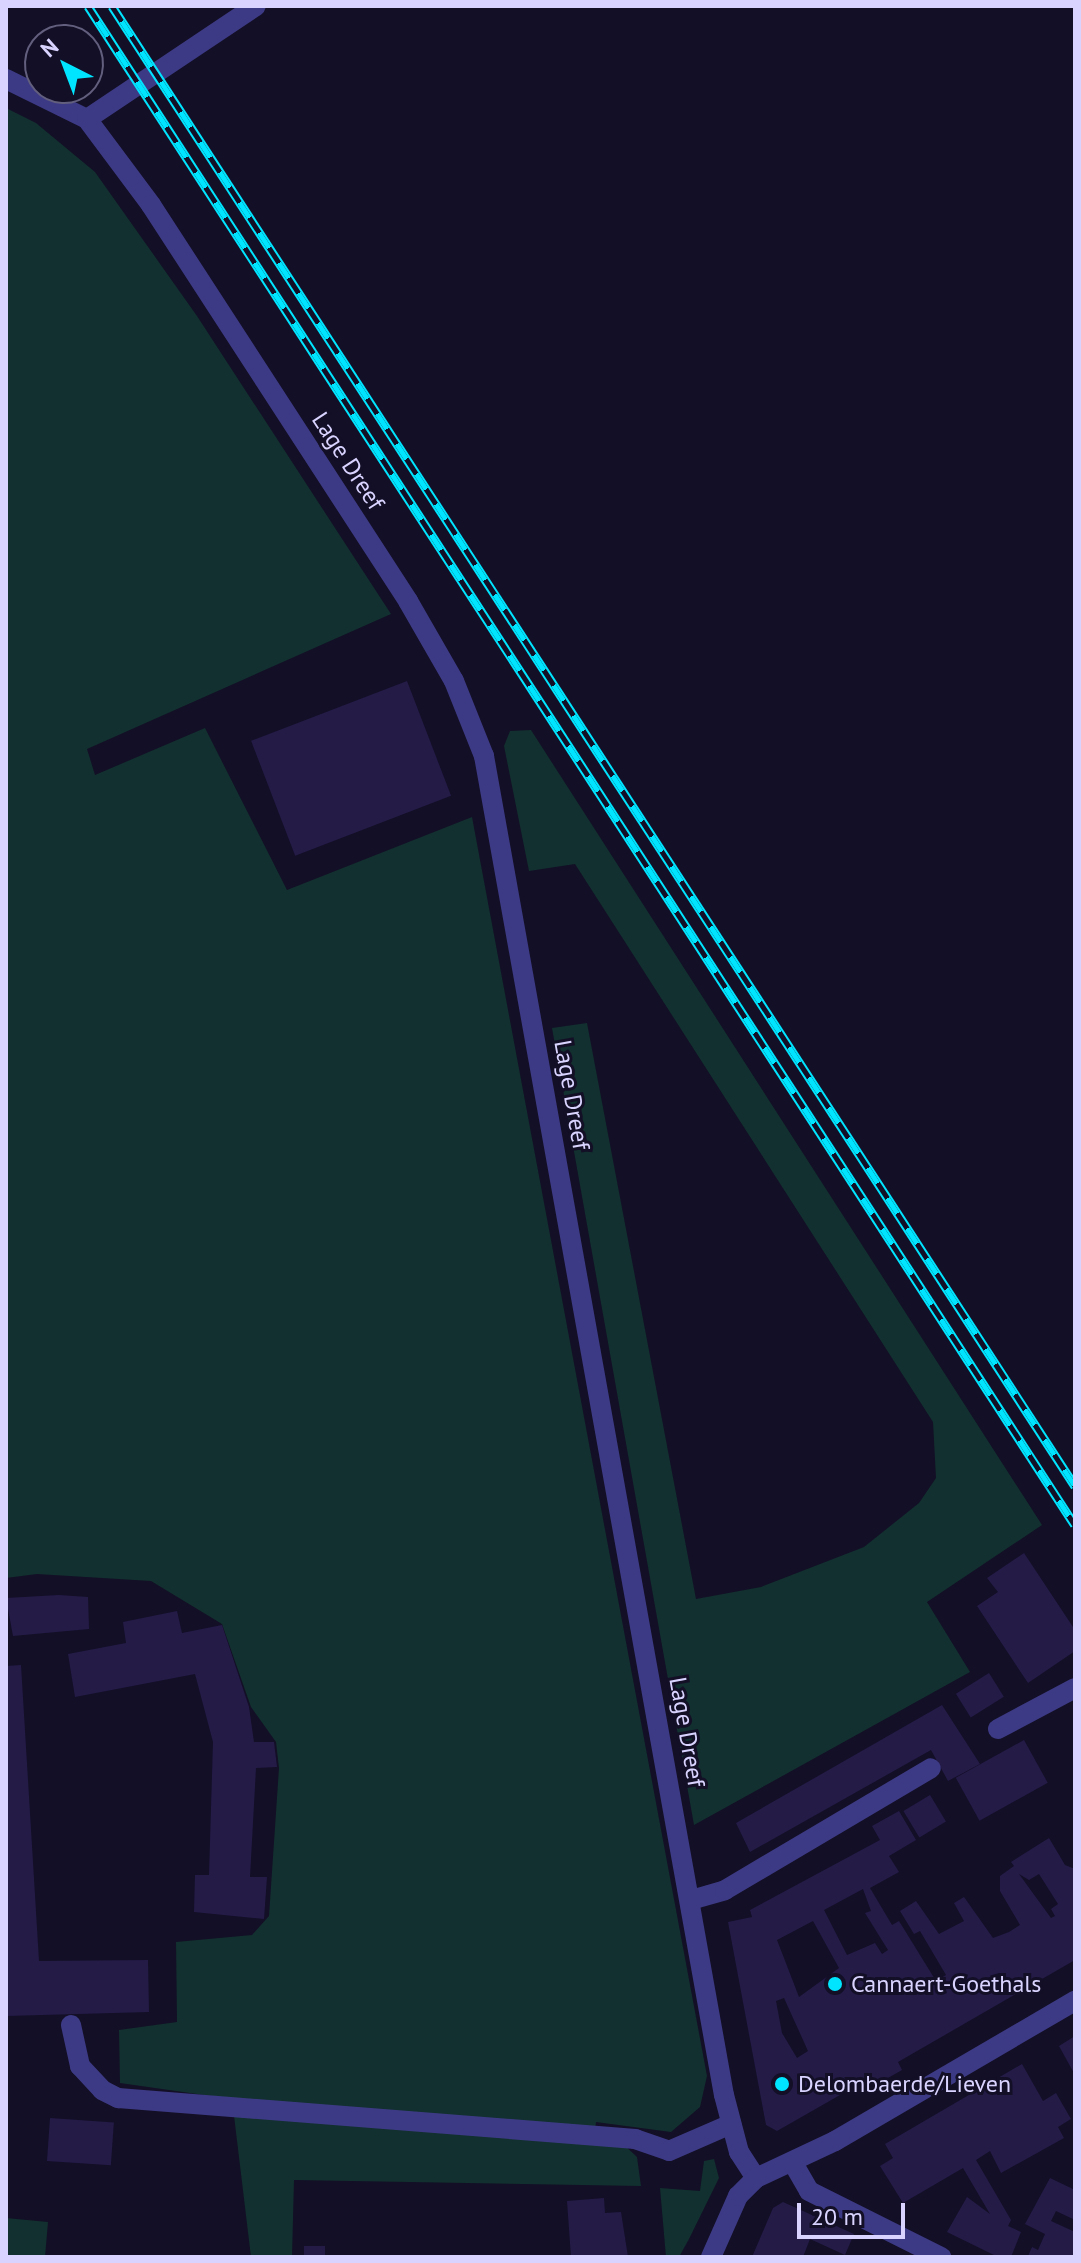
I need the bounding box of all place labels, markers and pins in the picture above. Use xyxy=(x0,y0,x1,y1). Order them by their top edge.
place label: Cannaert-Goethals xyxy=(851,1970,1041,1998)
marker: Cannaert-Goethals xyxy=(826,1975,844,1993)
place label: Delombaerde/Lieven xyxy=(798,2070,1011,2098)
marker: Delombaerde/Lieven xyxy=(773,2075,791,2093)

